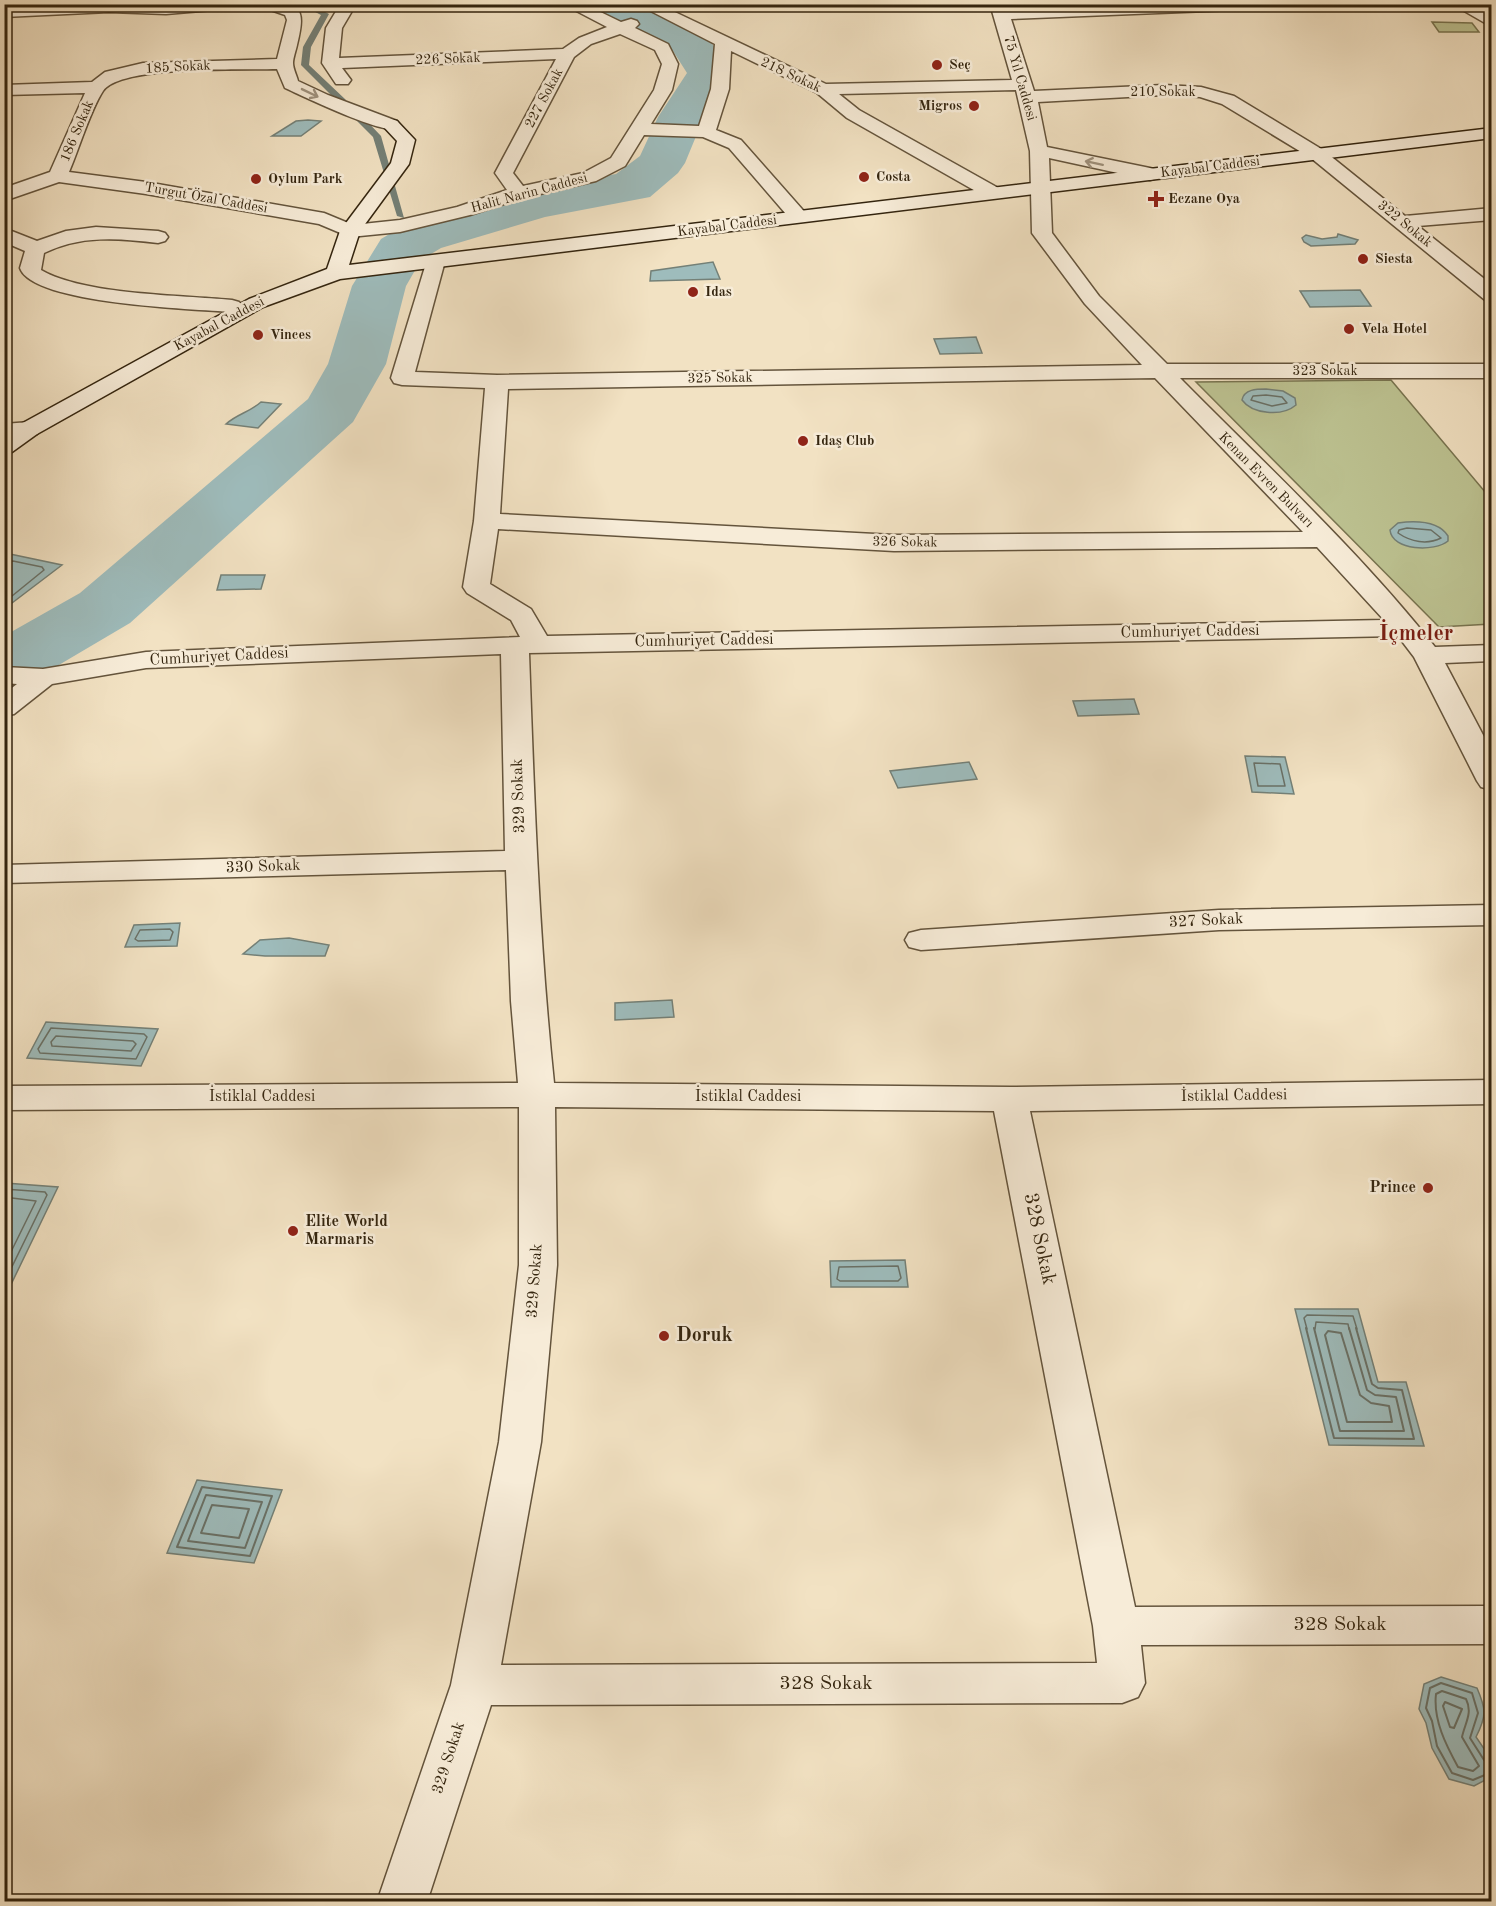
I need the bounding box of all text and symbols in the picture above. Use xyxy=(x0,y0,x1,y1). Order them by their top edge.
street label: 75 Yıl Caddesi xyxy=(1001,34,1039,122)
street label: 226 Sokak xyxy=(415,51,481,67)
street label: 218 Sokak xyxy=(758,55,824,95)
street label: 185 Sokak xyxy=(145,58,211,76)
marker: Seç xyxy=(930,58,944,72)
place label: Seç xyxy=(949,58,971,72)
street label: 227 Sokak xyxy=(522,66,566,130)
street label: 210 Sokak xyxy=(1130,85,1196,99)
one-way arrow xyxy=(301,88,319,100)
street label: 186 Sokak xyxy=(58,98,96,164)
place label: Migros xyxy=(918,99,962,113)
marker: Migros xyxy=(967,99,981,113)
street label: Kayabal Caddesi xyxy=(1159,154,1261,180)
one-way arrow xyxy=(1085,157,1105,168)
marker: Costa xyxy=(857,170,871,184)
place label: Costa xyxy=(876,170,911,184)
street label: Halit Narin Caddesi xyxy=(469,171,589,215)
marker: Oylum Park xyxy=(249,172,263,186)
place label: Oylum Park xyxy=(268,172,343,186)
street label: Turgut Özal Caddesi xyxy=(143,177,269,216)
marker: Eczane Oya xyxy=(1149,192,1163,206)
place label: Eczane Oya xyxy=(1168,192,1240,206)
street label: 322 Sokak xyxy=(1375,198,1435,250)
street label: Kayabal Caddesi xyxy=(676,213,778,239)
marker: Siesta xyxy=(1356,252,1370,266)
place label: Siesta xyxy=(1375,252,1413,266)
marker: Idas xyxy=(686,285,700,299)
place label: Idas xyxy=(705,285,732,299)
street label: Kayabal Caddesi xyxy=(171,294,267,354)
marker: Vela Hotel xyxy=(1342,322,1356,336)
place label: Vela Hotel xyxy=(1361,322,1427,336)
marker: Vinces xyxy=(251,328,265,342)
place label: Vinces xyxy=(270,328,311,342)
street label: 323 Sokak xyxy=(1292,364,1358,378)
street label: 325 Sokak xyxy=(687,370,753,386)
street label: Kenan Evren Bulvarı xyxy=(1216,430,1316,530)
marker: Idaş Club xyxy=(796,434,810,448)
place label: Idaş Club xyxy=(815,434,874,448)
street label: 326 Sokak xyxy=(872,534,938,550)
district label: İçmeler xyxy=(1379,619,1453,645)
street label: Cumhuriyet Caddesi xyxy=(1120,623,1260,641)
street label: Cumhuriyet Caddesi xyxy=(634,632,774,650)
street label: Cumhuriyet Caddesi xyxy=(149,645,289,669)
street label: 329 Sokak xyxy=(510,758,528,834)
street label: 330 Sokak xyxy=(225,858,301,876)
street label: 327 Sokak xyxy=(1168,911,1244,931)
street label: İstiklal Caddesi xyxy=(1181,1083,1287,1105)
street label: İstiklal Caddesi xyxy=(209,1085,315,1105)
street label: İstiklal Caddesi xyxy=(695,1085,801,1105)
place label: Prince xyxy=(1369,1180,1416,1196)
marker: Prince xyxy=(1421,1181,1435,1195)
street label: 328 Sokak xyxy=(1020,1191,1058,1287)
place label: Elite World Marmaris xyxy=(305,1214,388,1248)
marker: Elite World Marmaris xyxy=(286,1224,300,1238)
street label: 329 Sokak xyxy=(524,1243,546,1319)
place label: Doruk xyxy=(676,1326,733,1346)
marker: Doruk xyxy=(657,1329,671,1343)
street label: 328 Sokak xyxy=(1293,1615,1387,1635)
street label: 328 Sokak xyxy=(779,1674,873,1694)
street label: 329 Sokak xyxy=(430,1720,468,1796)

